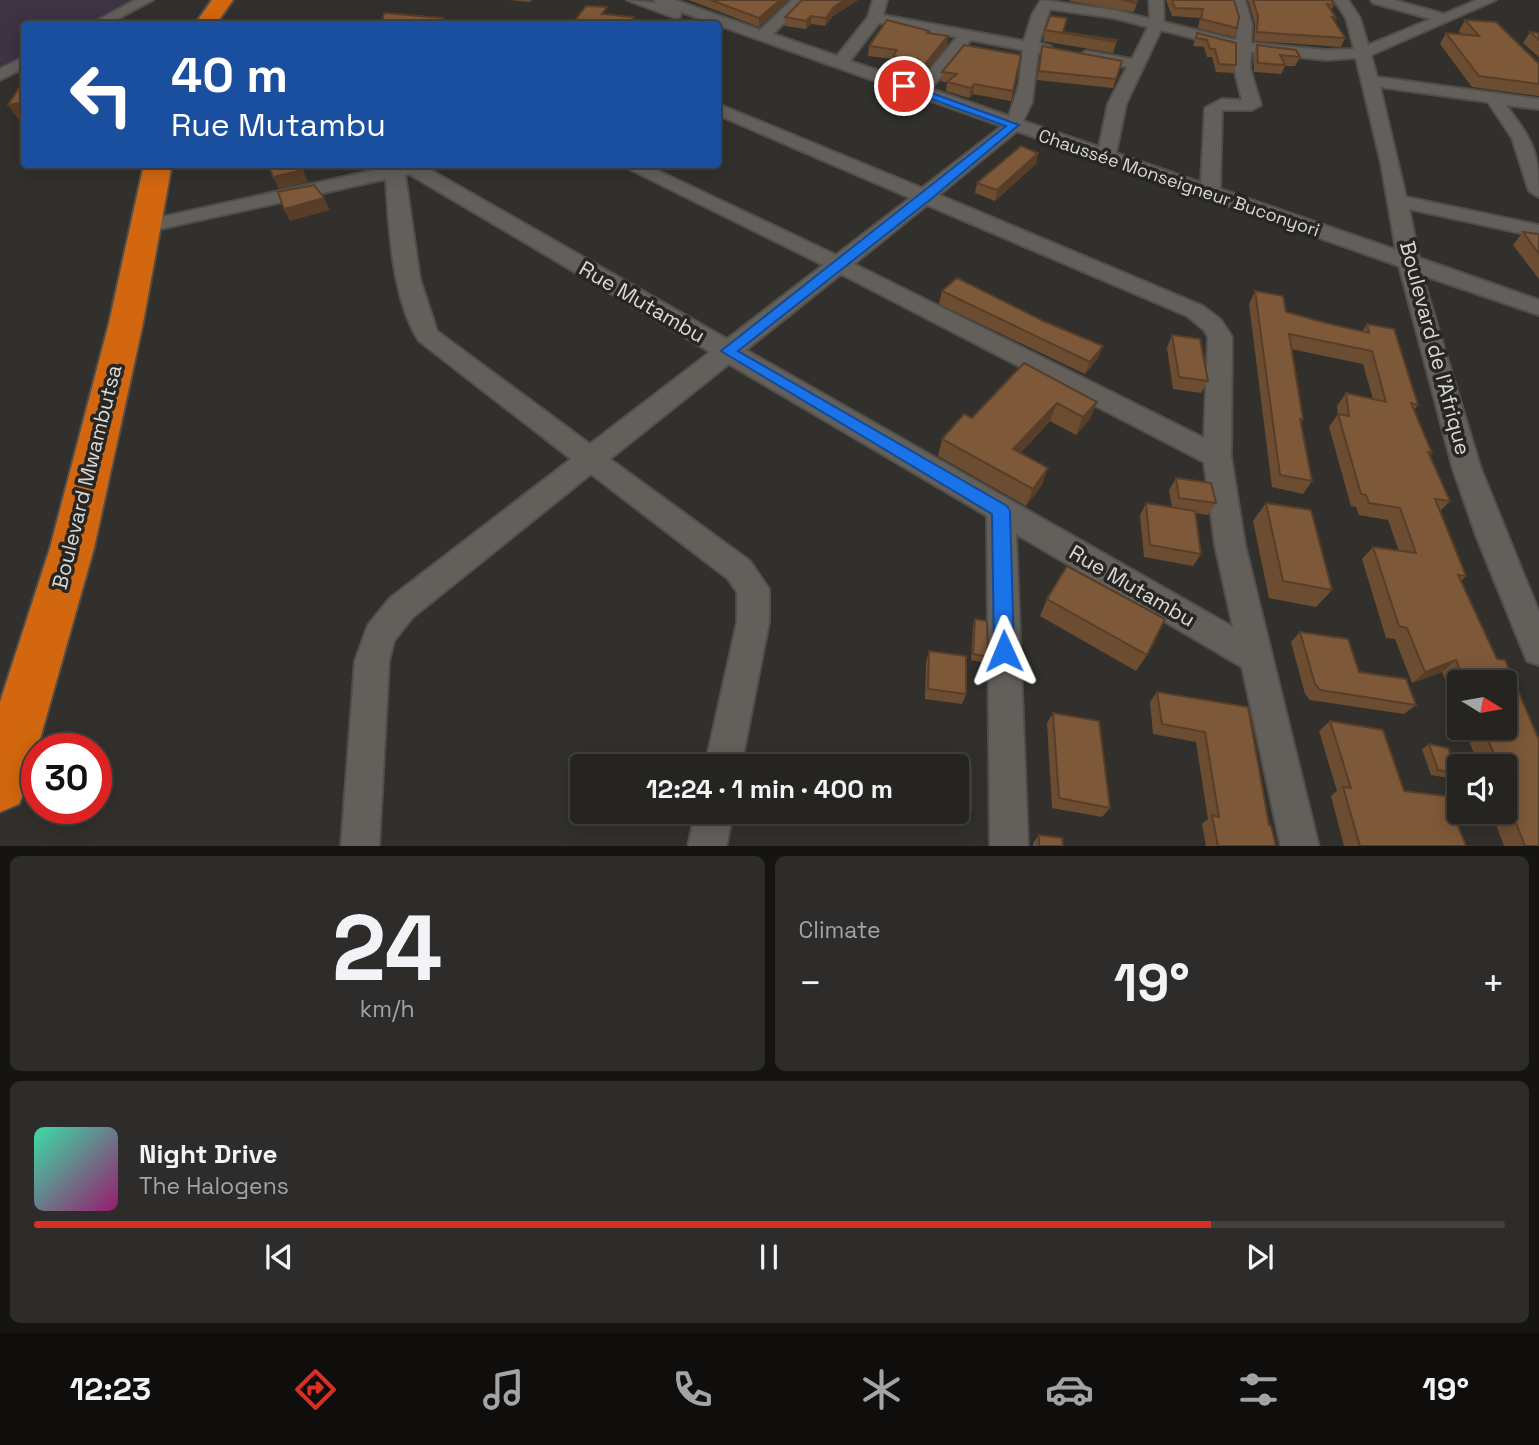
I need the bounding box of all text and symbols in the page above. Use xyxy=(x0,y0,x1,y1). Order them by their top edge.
text: 40 m xyxy=(171,44,288,106)
icon: left xyxy=(56,49,147,140)
pin xyxy=(874,56,934,116)
icon: arrive xyxy=(885,67,923,105)
text: Rue Mutambu xyxy=(171,105,386,145)
street label: Chaussée Monseigneur Buconyori xyxy=(1036,124,1323,242)
street label: Boulevard de l'Afrique xyxy=(1394,238,1477,458)
street label: Rue Mutambu xyxy=(574,255,710,349)
street label: Boulevard Mwambutsa xyxy=(46,362,127,592)
street label: Rue Mutambu xyxy=(1064,539,1200,633)
position arrow xyxy=(967,614,1041,688)
north arrow xyxy=(1447,670,1517,740)
map controls xyxy=(1447,670,1517,824)
speed limit sign: 30 xyxy=(21,733,112,824)
button: sound xyxy=(1447,754,1517,824)
text: 12:24 · 1 min · 400 m xyxy=(646,772,893,806)
text: 24 xyxy=(332,890,442,1007)
text: Climate xyxy=(799,915,881,945)
text: 19° xyxy=(1114,950,1190,1016)
text: − xyxy=(799,959,822,1007)
text: + xyxy=(1481,959,1505,1007)
text: km/h xyxy=(360,994,415,1024)
text: Night Drive xyxy=(139,1137,277,1171)
text: The Halogens xyxy=(139,1171,289,1201)
icon: previous xyxy=(260,1238,298,1276)
icon: pause xyxy=(750,1238,788,1276)
icon: next xyxy=(1241,1238,1279,1276)
icon: directions xyxy=(291,1365,340,1414)
icon: music xyxy=(479,1365,528,1414)
icon: phone xyxy=(668,1365,717,1414)
icon: climate xyxy=(857,1365,906,1414)
icon: car xyxy=(1045,1365,1094,1414)
icon: filters xyxy=(1234,1365,1283,1414)
text: 12:23 xyxy=(70,1369,151,1409)
text: 19° xyxy=(1422,1369,1469,1409)

